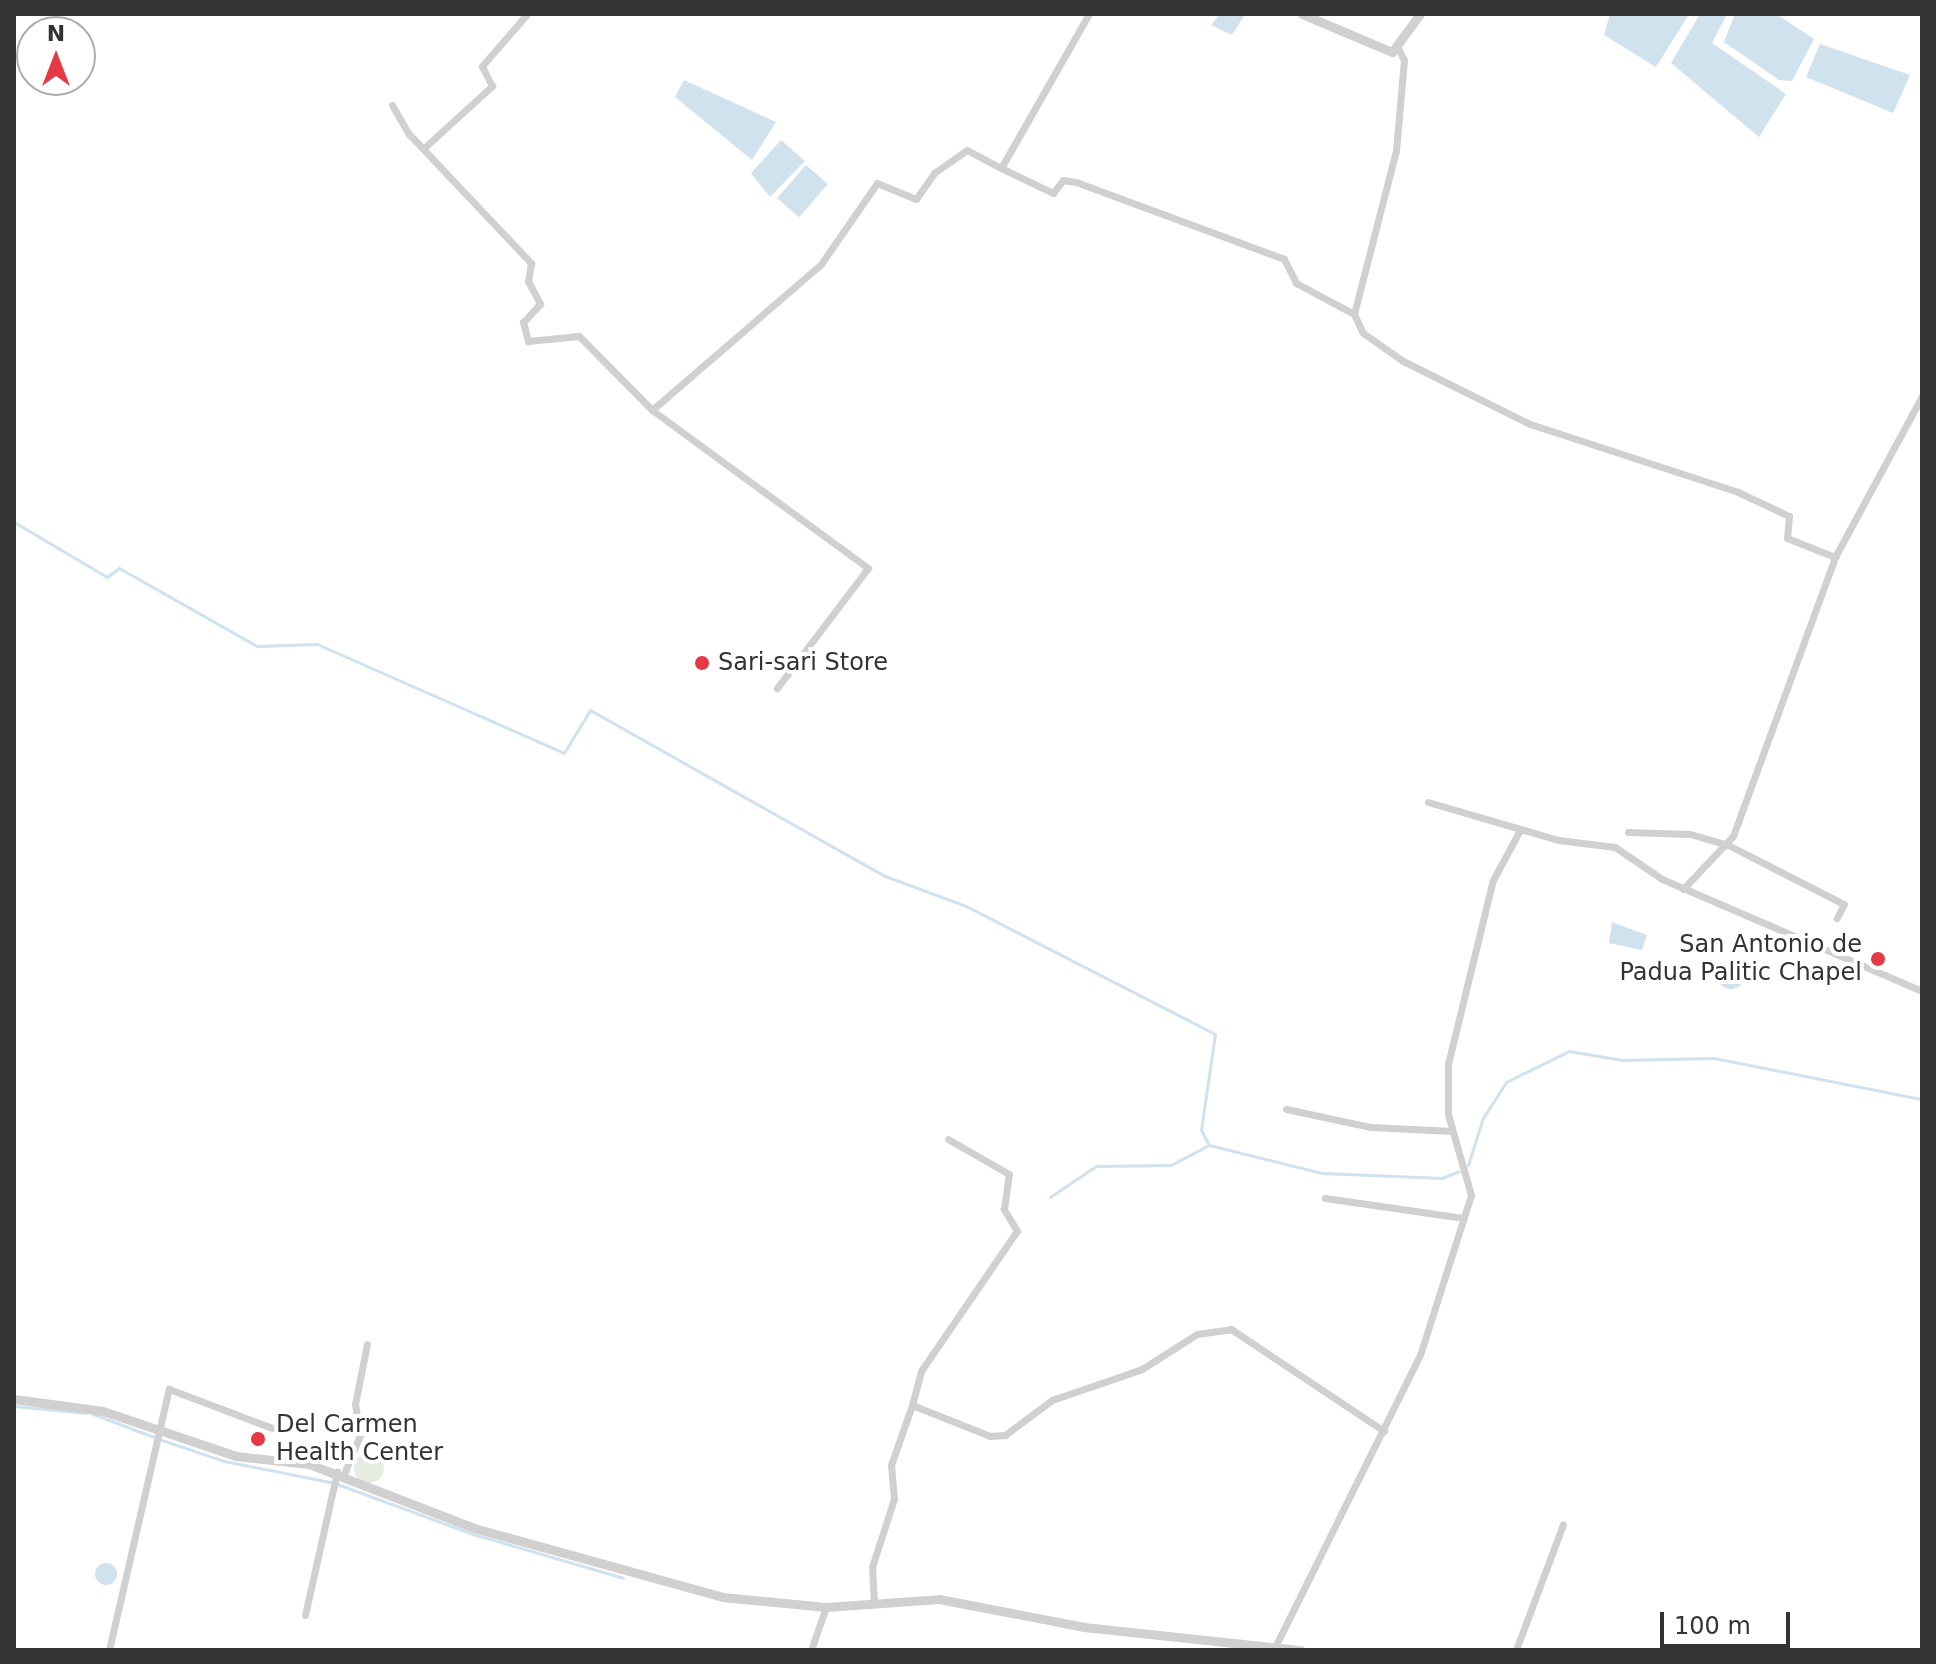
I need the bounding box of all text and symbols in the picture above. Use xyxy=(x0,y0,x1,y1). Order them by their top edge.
north arrow xyxy=(16,16,96,96)
text: N xyxy=(47,21,65,46)
place label: Sari-sari Store xyxy=(718,649,888,677)
marker: Sari-sari Store xyxy=(693,654,711,672)
place label: San Antonio de Padua Palitic Chapel xyxy=(1619,931,1862,987)
marker: San Antonio de Padua Palitic Chapel xyxy=(1869,950,1887,968)
place label: Del Carmen Health Center xyxy=(276,1411,443,1467)
marker: Del Carmen Health Center xyxy=(247,1428,269,1450)
scale bar xyxy=(1664,1596,1794,1646)
text: 100 m xyxy=(1674,1612,1751,1640)

